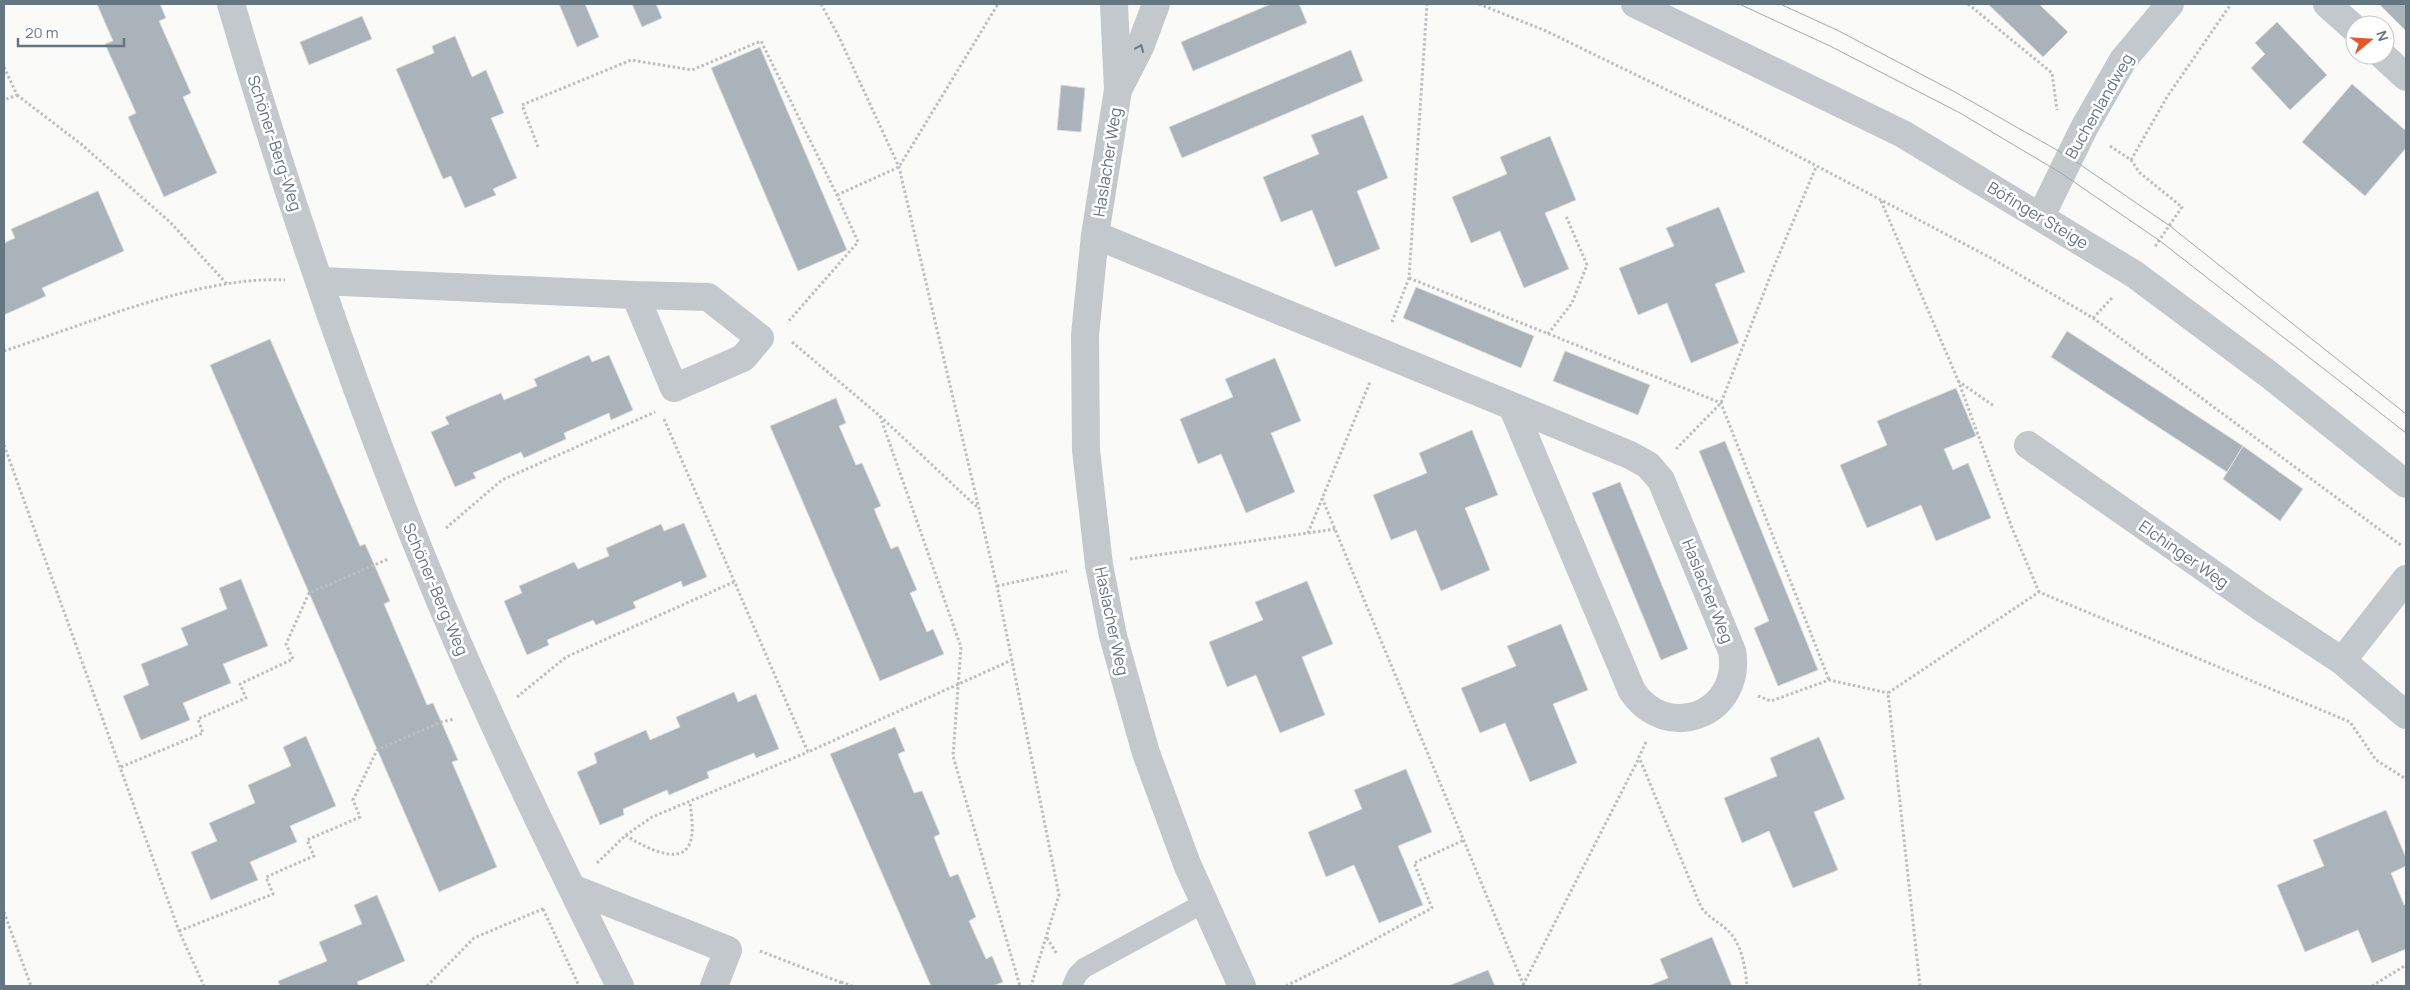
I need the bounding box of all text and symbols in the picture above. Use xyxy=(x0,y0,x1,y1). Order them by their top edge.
scale bar xyxy=(18,15,124,47)
north arrow xyxy=(2345,15,2395,65)
text: 20 m xyxy=(25,22,58,43)
text: N xyxy=(2372,28,2393,44)
one-way arrow xyxy=(1133,44,1144,53)
street label: Buchenlandweg xyxy=(2060,49,2138,163)
street label: Schöner-Berg-Weg xyxy=(243,72,307,214)
street label: Haslacher Weg xyxy=(1088,106,1126,218)
street label: Böfinger Steige xyxy=(1983,176,2093,254)
street label: Elchinger Weg xyxy=(2135,515,2233,593)
street label: Schöner-Berg-Weg xyxy=(398,519,474,659)
street label: Haslacher Weg xyxy=(1677,536,1739,646)
street label: Haslacher Weg xyxy=(1090,565,1134,677)

